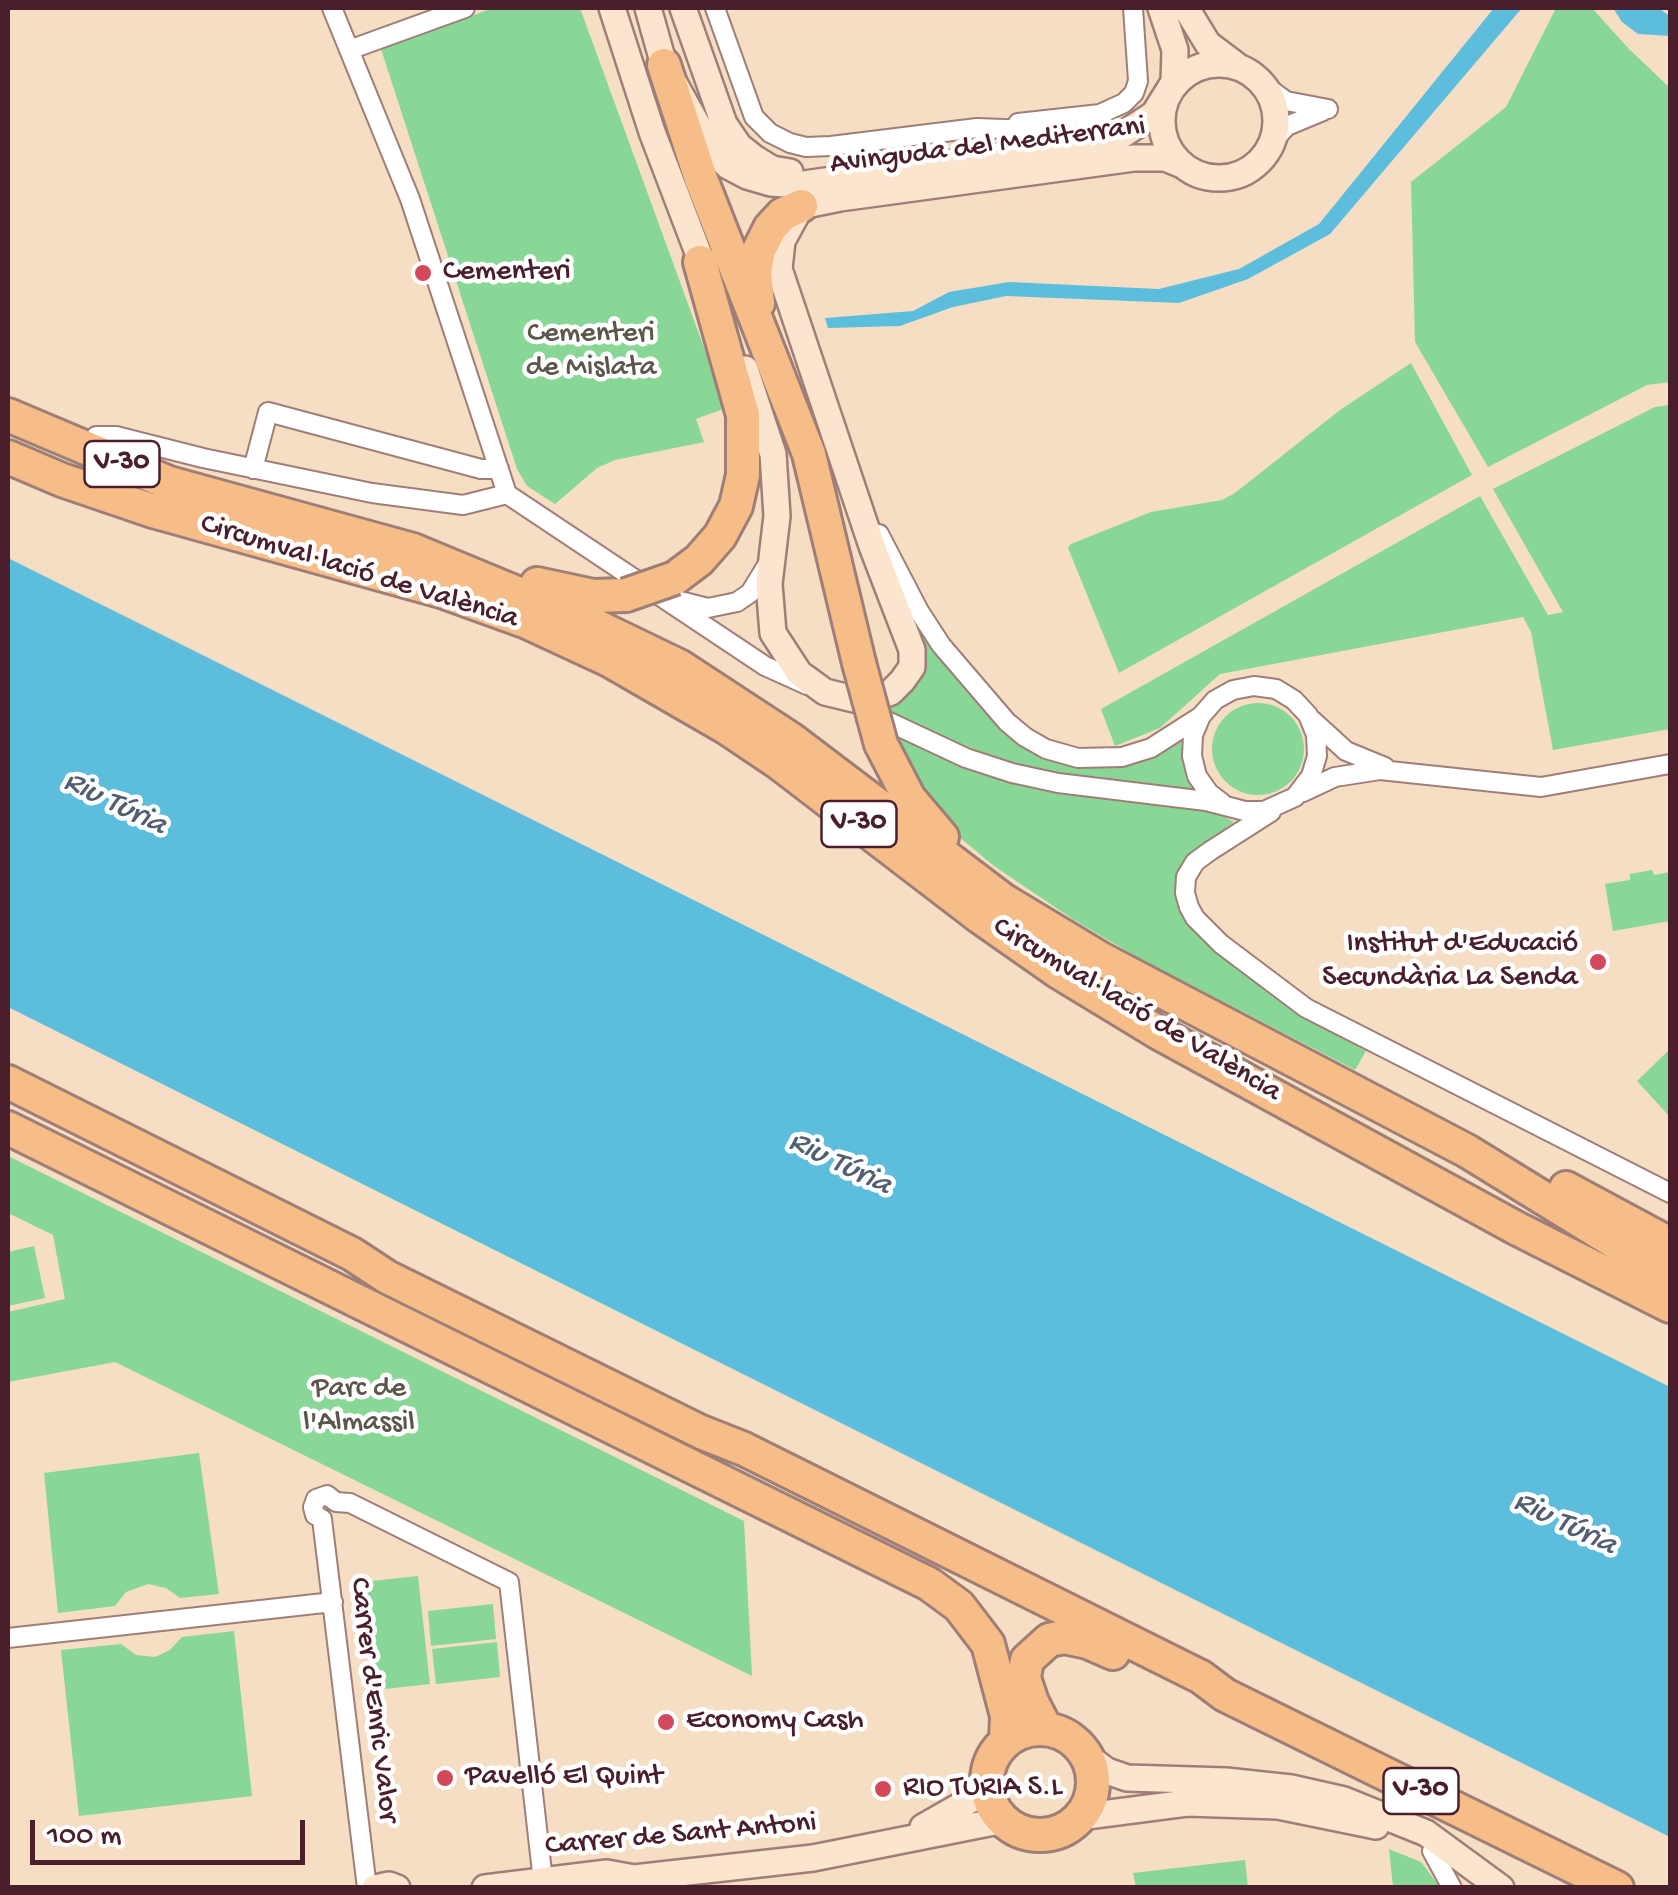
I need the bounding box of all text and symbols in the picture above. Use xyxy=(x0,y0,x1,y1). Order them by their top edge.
street label: Avinguda del Mediterrani xyxy=(828,110,1148,184)
place label: Cementeri xyxy=(443,255,571,291)
marker: Cementeri xyxy=(412,262,434,284)
park label: Cementeri de Mislata xyxy=(526,317,656,388)
road number: V-30 xyxy=(84,441,160,487)
street label: Circumval·lació de València xyxy=(196,507,522,639)
water label: Riu Túria xyxy=(56,764,172,846)
road number: V-30 xyxy=(822,801,896,847)
street label: Circumval·lació de València xyxy=(985,910,1287,1112)
place label: Institut d'Educació Secundària La Senda xyxy=(1322,927,1578,998)
marker: Institut d'Educació Secundària La Senda xyxy=(1587,951,1609,973)
water label: Riu Túria xyxy=(781,1124,897,1206)
park label: Parc de l'Almassil xyxy=(303,1372,415,1442)
water label: Riu Túria xyxy=(1506,1484,1622,1566)
street label: Carrer d'Enric Valor xyxy=(339,1576,405,1824)
place label: Economy Cash xyxy=(686,1704,864,1740)
marker: Economy Cash xyxy=(655,1711,677,1733)
place label: Pavelló El Quint xyxy=(465,1760,662,1796)
marker: Pavelló El Quint xyxy=(434,1767,456,1789)
road number: V-30 xyxy=(1384,1768,1458,1814)
place label: RIO TURIA S.L xyxy=(903,1771,1062,1807)
marker: RIO TURIA S.L xyxy=(872,1778,894,1800)
scale bar xyxy=(35,1800,310,1862)
street label: Carrer de Sant Antoni xyxy=(544,1806,818,1866)
text: 100 m xyxy=(47,1820,122,1855)

